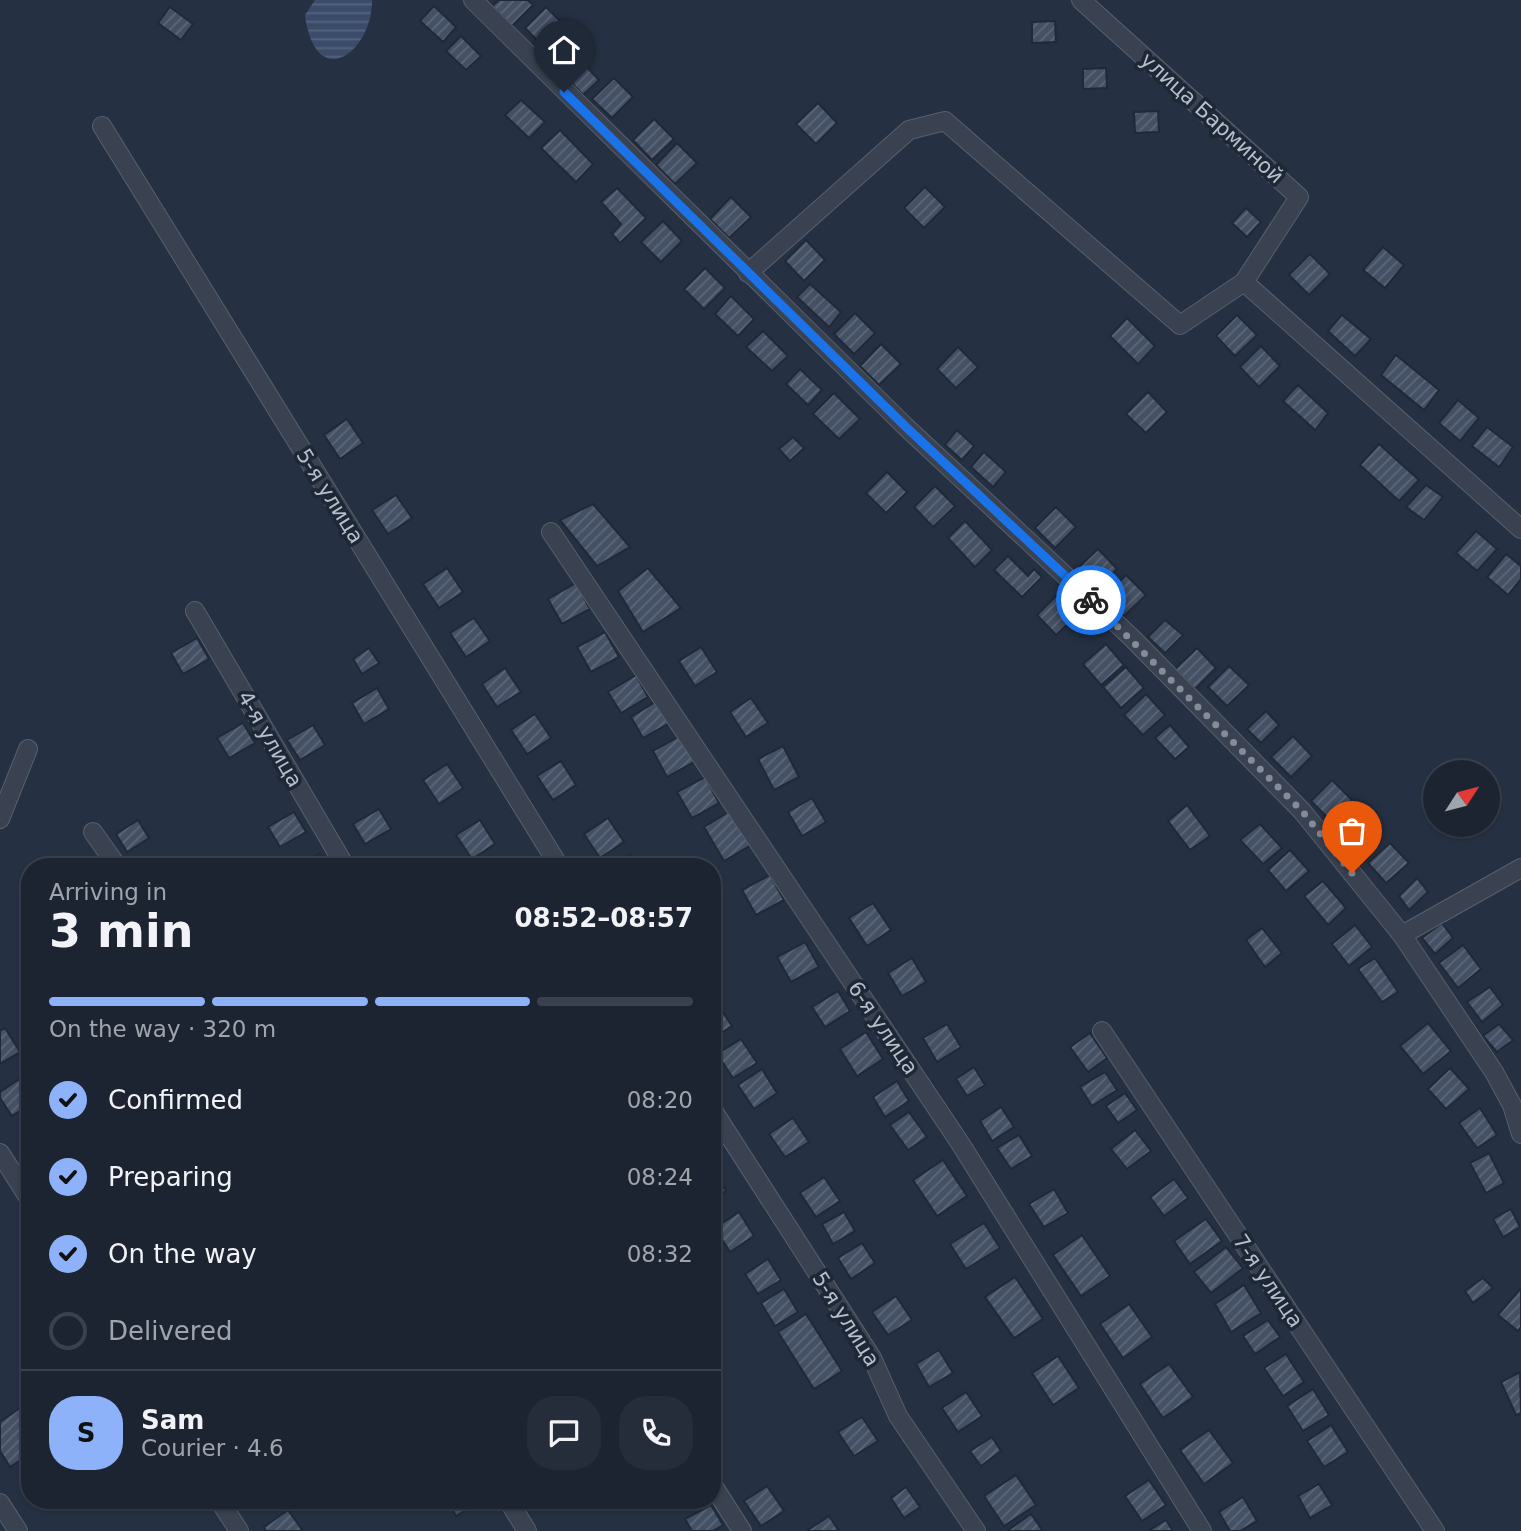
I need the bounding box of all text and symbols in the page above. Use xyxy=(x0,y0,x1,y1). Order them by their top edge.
pin xyxy=(534,20,594,92)
icon: home xyxy=(545,31,583,69)
street label: улица Барминой xyxy=(1136,48,1288,188)
street label: 5-я улица xyxy=(291,444,369,548)
courier xyxy=(1056,565,1126,635)
icon: bike xyxy=(1072,581,1110,619)
street label: 4-я улица xyxy=(233,687,307,791)
north arrow xyxy=(1423,760,1500,836)
map controls xyxy=(1423,760,1500,837)
pin xyxy=(1322,801,1382,873)
icon: bag xyxy=(1333,812,1371,850)
text: Arriving in xyxy=(49,879,167,905)
text: 08:52–08:57 xyxy=(514,903,693,933)
text: 3 min xyxy=(49,904,193,958)
street label: 6-я улица xyxy=(843,977,923,1079)
text: On the way · 320 m xyxy=(49,1016,276,1042)
icon: check xyxy=(49,1081,87,1119)
text: Confirmed xyxy=(108,1085,243,1115)
text: 08:20 xyxy=(627,1087,693,1113)
icon: check xyxy=(49,1158,87,1196)
text: Preparing xyxy=(108,1162,233,1192)
text: 08:24 xyxy=(627,1164,693,1190)
street label: 7-я улица xyxy=(1228,1230,1308,1332)
icon: check xyxy=(49,1235,87,1273)
text: On the way xyxy=(108,1239,257,1269)
text: 08:32 xyxy=(627,1241,693,1267)
street label: 5-я улица xyxy=(807,1267,885,1371)
text: Delivered xyxy=(108,1316,232,1346)
button: chat xyxy=(527,1396,601,1470)
button: phone xyxy=(619,1396,693,1470)
text: Sam xyxy=(141,1405,204,1435)
text: S xyxy=(77,1418,95,1448)
text: Courier · 4.6 xyxy=(141,1435,284,1461)

